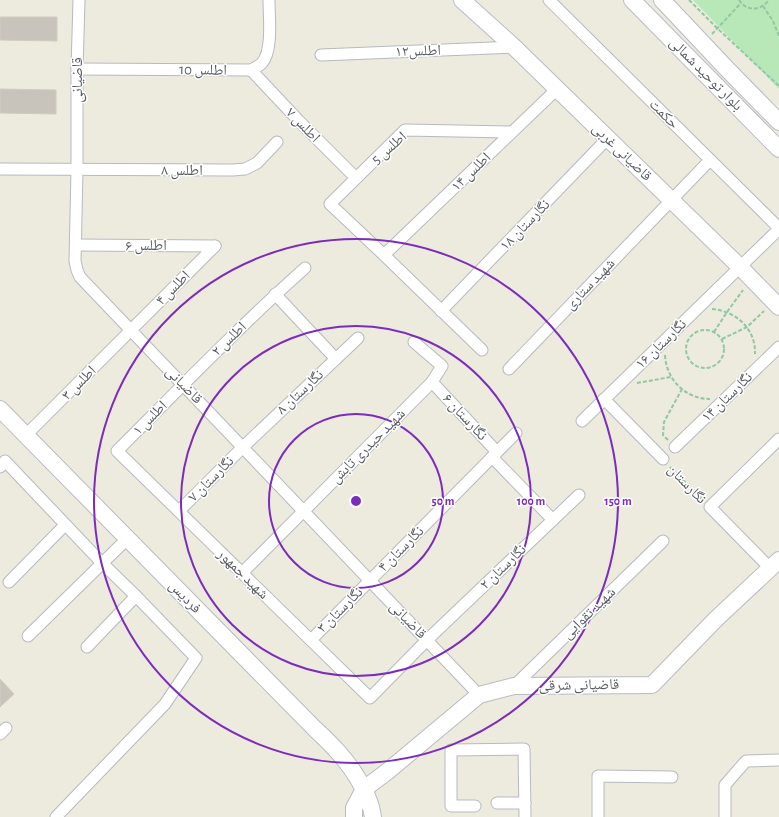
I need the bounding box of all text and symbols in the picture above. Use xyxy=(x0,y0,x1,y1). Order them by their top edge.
street label: بلوار توحید شمالی xyxy=(665,35,745,115)
street label: اطلس۱۲ xyxy=(395,43,441,61)
street label: قاضیانی xyxy=(70,57,87,103)
street label: اطلس 10 xyxy=(179,62,227,80)
street label: حکمت xyxy=(646,96,682,132)
street label: اطلس ۷ xyxy=(282,105,323,147)
street label: قاضیانی غربی xyxy=(588,120,655,185)
street label: اطلس 5 xyxy=(369,129,411,169)
street label: اطلس ۱۴ xyxy=(448,150,495,196)
street label: اطلس ۸ xyxy=(161,163,203,180)
street label: نگارستان ۱۸ xyxy=(497,197,554,255)
street label: اطلس ۶ xyxy=(125,238,167,255)
street label: شهید ستاری xyxy=(562,255,619,314)
street label: اطلس ۴ xyxy=(153,268,194,309)
street label: نگارستان ۱۶ xyxy=(633,316,691,373)
street label: اطلس ۲ xyxy=(209,319,251,360)
street label: اطلس ۳ xyxy=(59,363,100,404)
street label: قاضیانی xyxy=(161,363,205,408)
street label: نگارستان ۸ xyxy=(274,367,328,419)
street label: نگارستان ۱۴ xyxy=(699,369,757,426)
street label: نگارستان ۶ xyxy=(438,391,490,445)
street label: اطلس ۱ xyxy=(130,398,171,439)
street label: شهید حیدری تابش xyxy=(328,406,410,488)
street label: نگارستان ۷ xyxy=(185,453,238,506)
street label: نگارستان xyxy=(663,461,709,508)
centre of rings xyxy=(349,494,363,508)
text: 50 m xyxy=(432,495,455,507)
text: 100 m xyxy=(517,495,545,507)
text: 150 m xyxy=(604,495,632,507)
street label: نگارستان ۴ xyxy=(375,523,428,576)
street label: نگارستان ۲ xyxy=(477,542,530,594)
street label: شهید جمهور xyxy=(213,545,272,603)
street label: فردیس xyxy=(165,578,204,618)
street label: نگارستان ۳ xyxy=(314,584,367,637)
street label: شهید تقوایی xyxy=(559,584,620,643)
street label: قاضیانی xyxy=(385,598,429,643)
street label: قاضیانی شرقی xyxy=(539,677,619,695)

